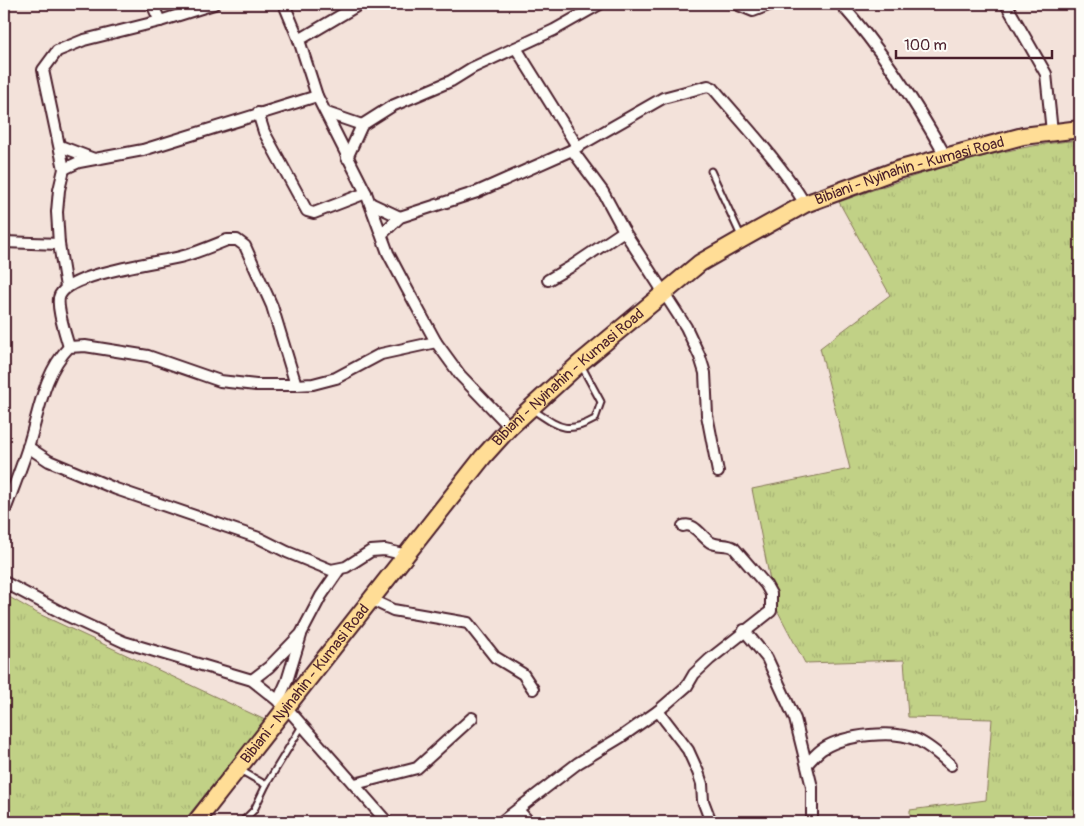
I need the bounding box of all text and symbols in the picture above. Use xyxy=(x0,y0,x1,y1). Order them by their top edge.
scale bar xyxy=(896,28,1053,60)
text: 100 m xyxy=(904,36,947,55)
street label: Bibiani - Nyinahin - Kumasi Road xyxy=(812,132,1006,210)
street label: Bibiani - Nyinahin - Kumasi Road xyxy=(488,305,648,450)
street label: Bibiani - Nyinahin - Kumasi Road xyxy=(237,600,374,768)

